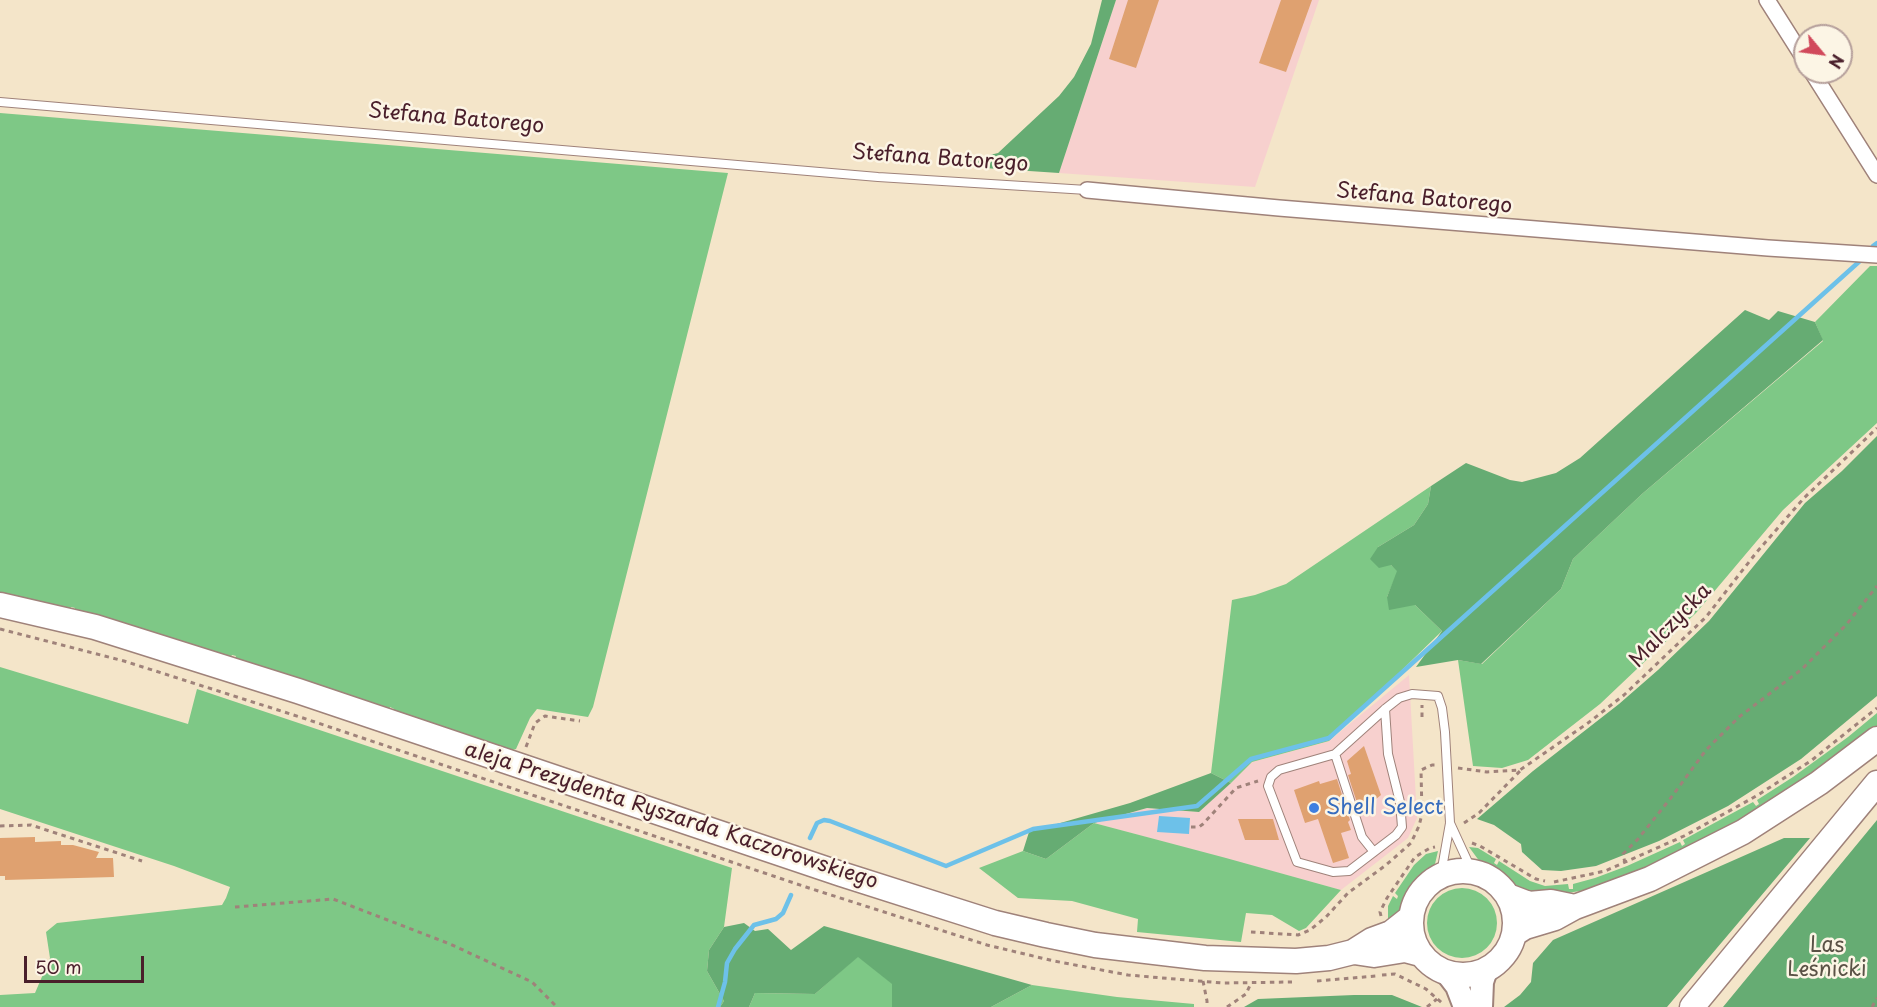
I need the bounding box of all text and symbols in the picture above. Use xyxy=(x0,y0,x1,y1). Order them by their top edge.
north arrow xyxy=(1793,24,1853,84)
text: N xyxy=(1823,50,1851,73)
street label: Stefana Batorego xyxy=(367,99,545,139)
street label: Stefana Batorego xyxy=(851,140,1029,178)
street label: Stefana Batorego xyxy=(1335,179,1513,219)
street label: Malczycka xyxy=(1625,579,1717,673)
street label: aleja Prezydenta Ryszarda Kaczorowskiego xyxy=(461,737,881,895)
place label: Shell Select xyxy=(1326,795,1443,821)
marker: Shell Select xyxy=(1307,801,1321,815)
park label: Las Leśnicki xyxy=(1787,933,1867,983)
scale bar xyxy=(27,944,147,982)
text: 50 m xyxy=(35,953,82,980)

